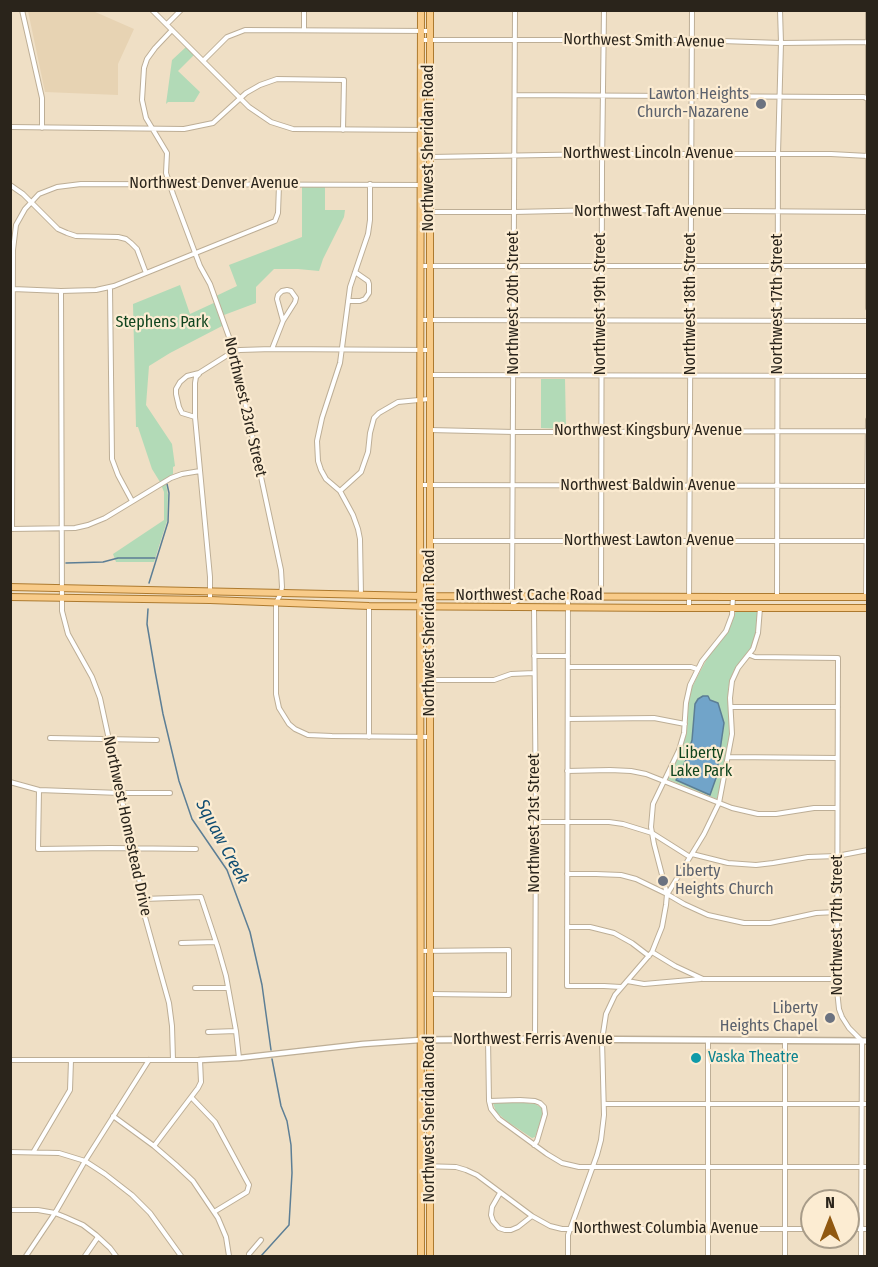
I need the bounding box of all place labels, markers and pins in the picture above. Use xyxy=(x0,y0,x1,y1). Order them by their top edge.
place label: Lawton Heights Church-Nazarene xyxy=(637,85,749,123)
marker: Lawton Heights Church-Nazarene xyxy=(754,97,768,111)
place label: Liberty Heights Church xyxy=(675,862,774,900)
marker: Liberty Heights Church xyxy=(656,874,670,888)
place label: Liberty Heights Chapel xyxy=(720,999,818,1037)
marker: Liberty Heights Chapel xyxy=(823,1011,837,1025)
place label: Vaska Theatre xyxy=(708,1048,799,1068)
marker: Vaska Theatre xyxy=(689,1051,703,1065)

